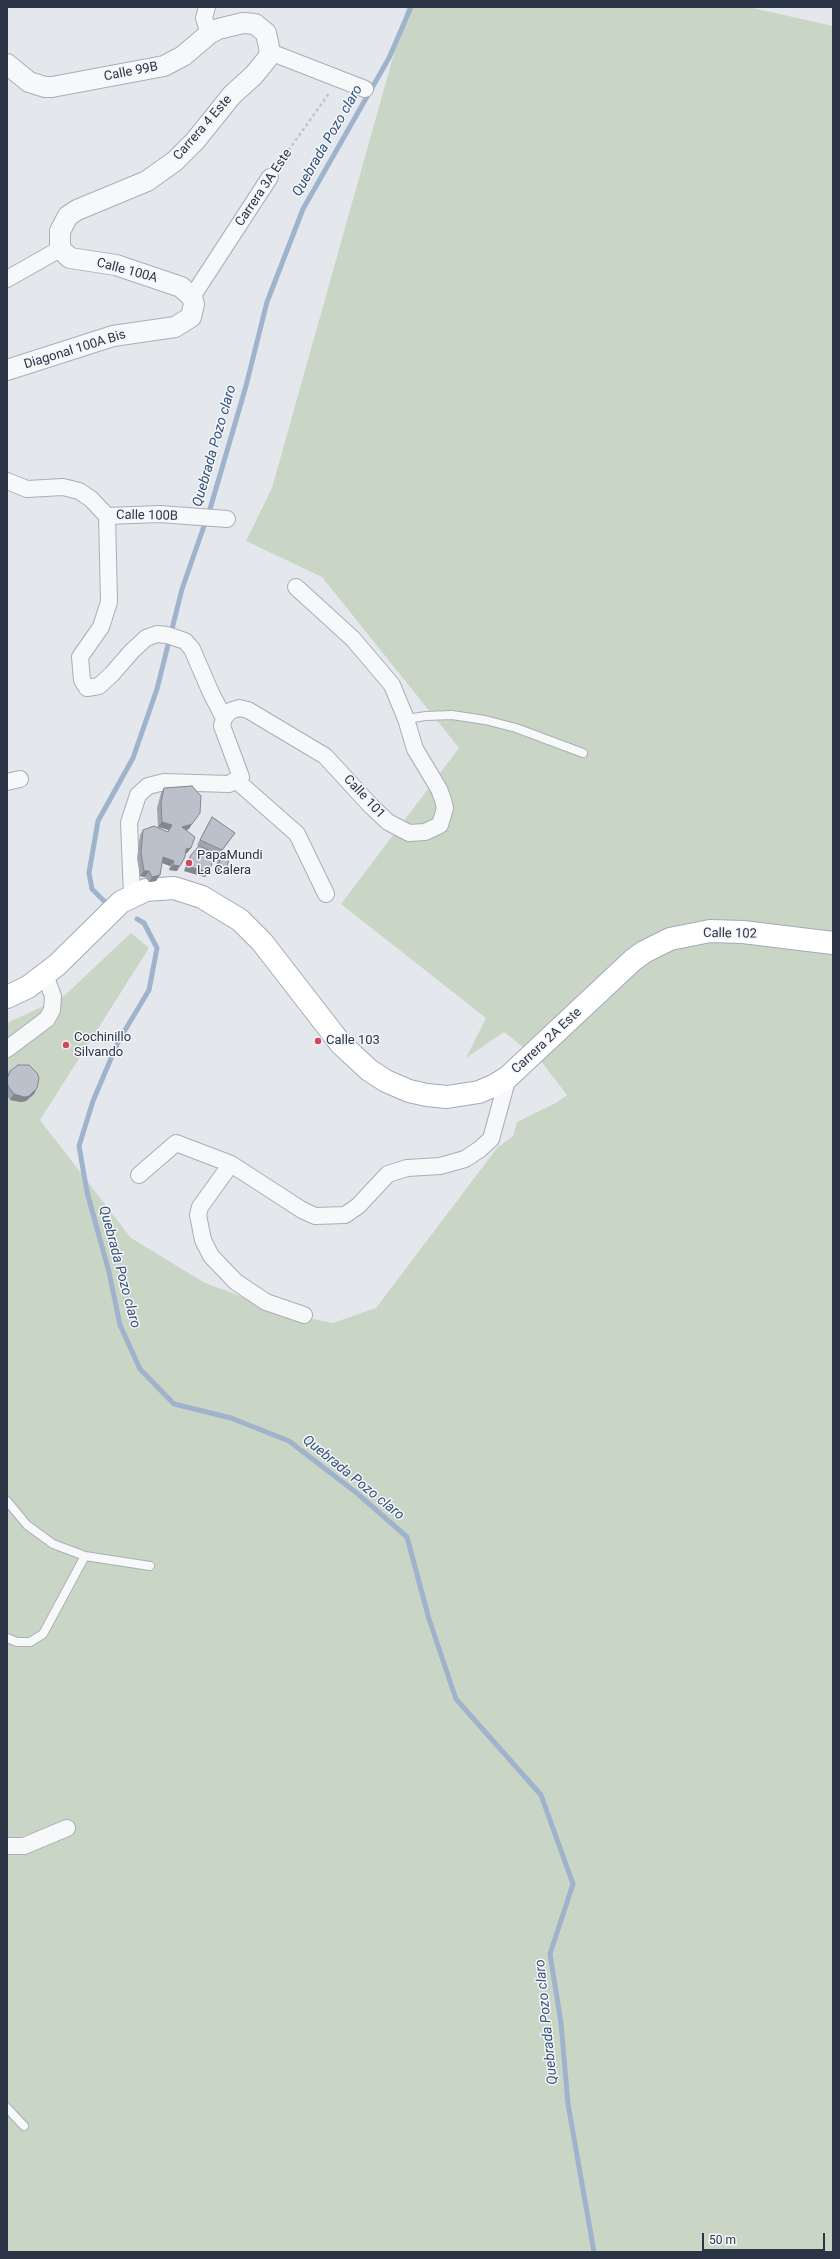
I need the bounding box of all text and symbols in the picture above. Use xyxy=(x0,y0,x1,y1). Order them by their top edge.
street label: Calle 99B xyxy=(103,59,159,85)
water label: Quebrada Pozo claro xyxy=(289,82,367,200)
street label: Carrera 4 Este xyxy=(170,92,236,164)
street label: Carrera 3A Este xyxy=(232,146,296,230)
street label: Calle 100A xyxy=(95,255,159,287)
street label: Diagonal 100A Bis xyxy=(22,327,128,373)
water label: Quebrada Pozo claro xyxy=(190,383,240,509)
street label: Calle 100B xyxy=(116,508,178,524)
street label: Calle 101 xyxy=(340,772,388,822)
place label: PapaMundi La Calera xyxy=(197,848,263,879)
marker: PapaMundi La Calera xyxy=(184,858,194,868)
street label: Calle 102 xyxy=(703,926,757,942)
street label: Carrera 2A Este xyxy=(509,1005,585,1077)
place label: Cochinillo Silvando xyxy=(74,1030,131,1061)
place label: Calle 103 xyxy=(326,1033,380,1049)
marker: Calle 103 xyxy=(313,1036,323,1046)
marker: Cochinillo Silvando xyxy=(61,1040,71,1050)
water label: Quebrada Pozo claro xyxy=(95,1204,143,1330)
water label: Quebrada Pozo claro xyxy=(299,1432,407,1524)
water label: Quebrada Pozo claro xyxy=(532,1959,562,2085)
scale bar xyxy=(704,2225,827,2251)
text: 50 m xyxy=(709,2233,736,2247)

